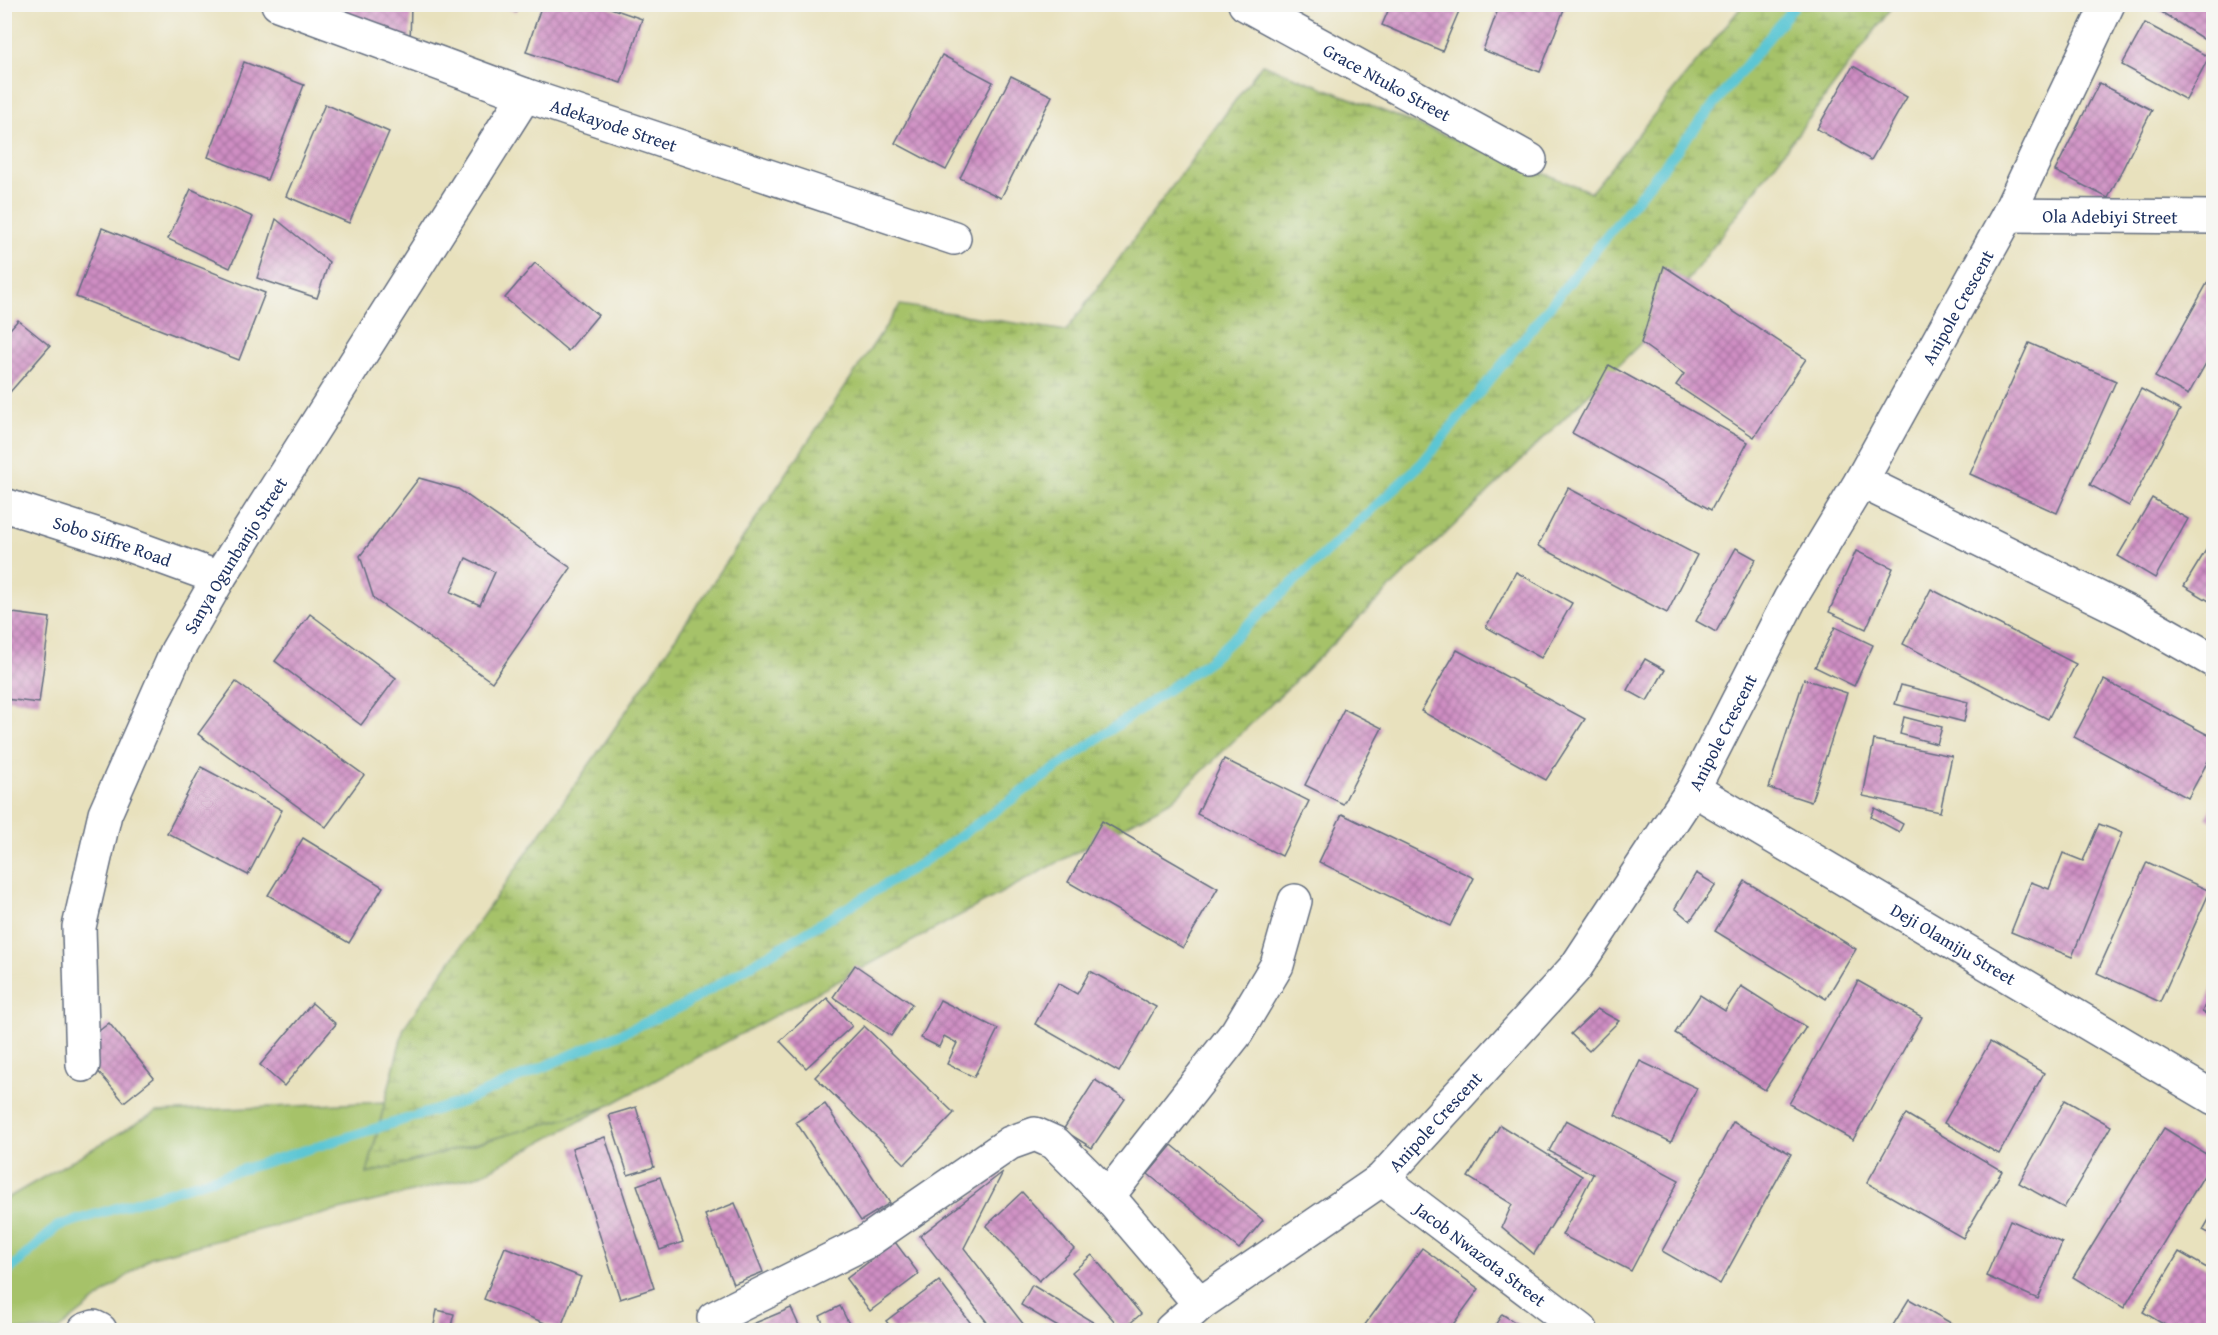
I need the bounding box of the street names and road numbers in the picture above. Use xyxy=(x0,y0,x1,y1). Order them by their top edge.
street label: Grace Ntuko Street xyxy=(1318,36,1457,128)
street label: Adekayode Street xyxy=(547,91,681,159)
street label: Ola Adebiyi Street xyxy=(2042,202,2178,230)
street label: Anipole Crescent xyxy=(1914,244,2000,369)
street label: Sanya Ogunbanjo Street xyxy=(176,471,294,639)
street label: Sobo Siffre Road xyxy=(50,508,176,573)
street label: Anipole Crescent xyxy=(1681,668,1763,795)
street label: Deji Olamiju Street xyxy=(1886,896,2022,992)
street label: Anipole Crescent xyxy=(1382,1064,1488,1178)
street label: Jacob Nwazota Street xyxy=(1408,1194,1553,1313)

